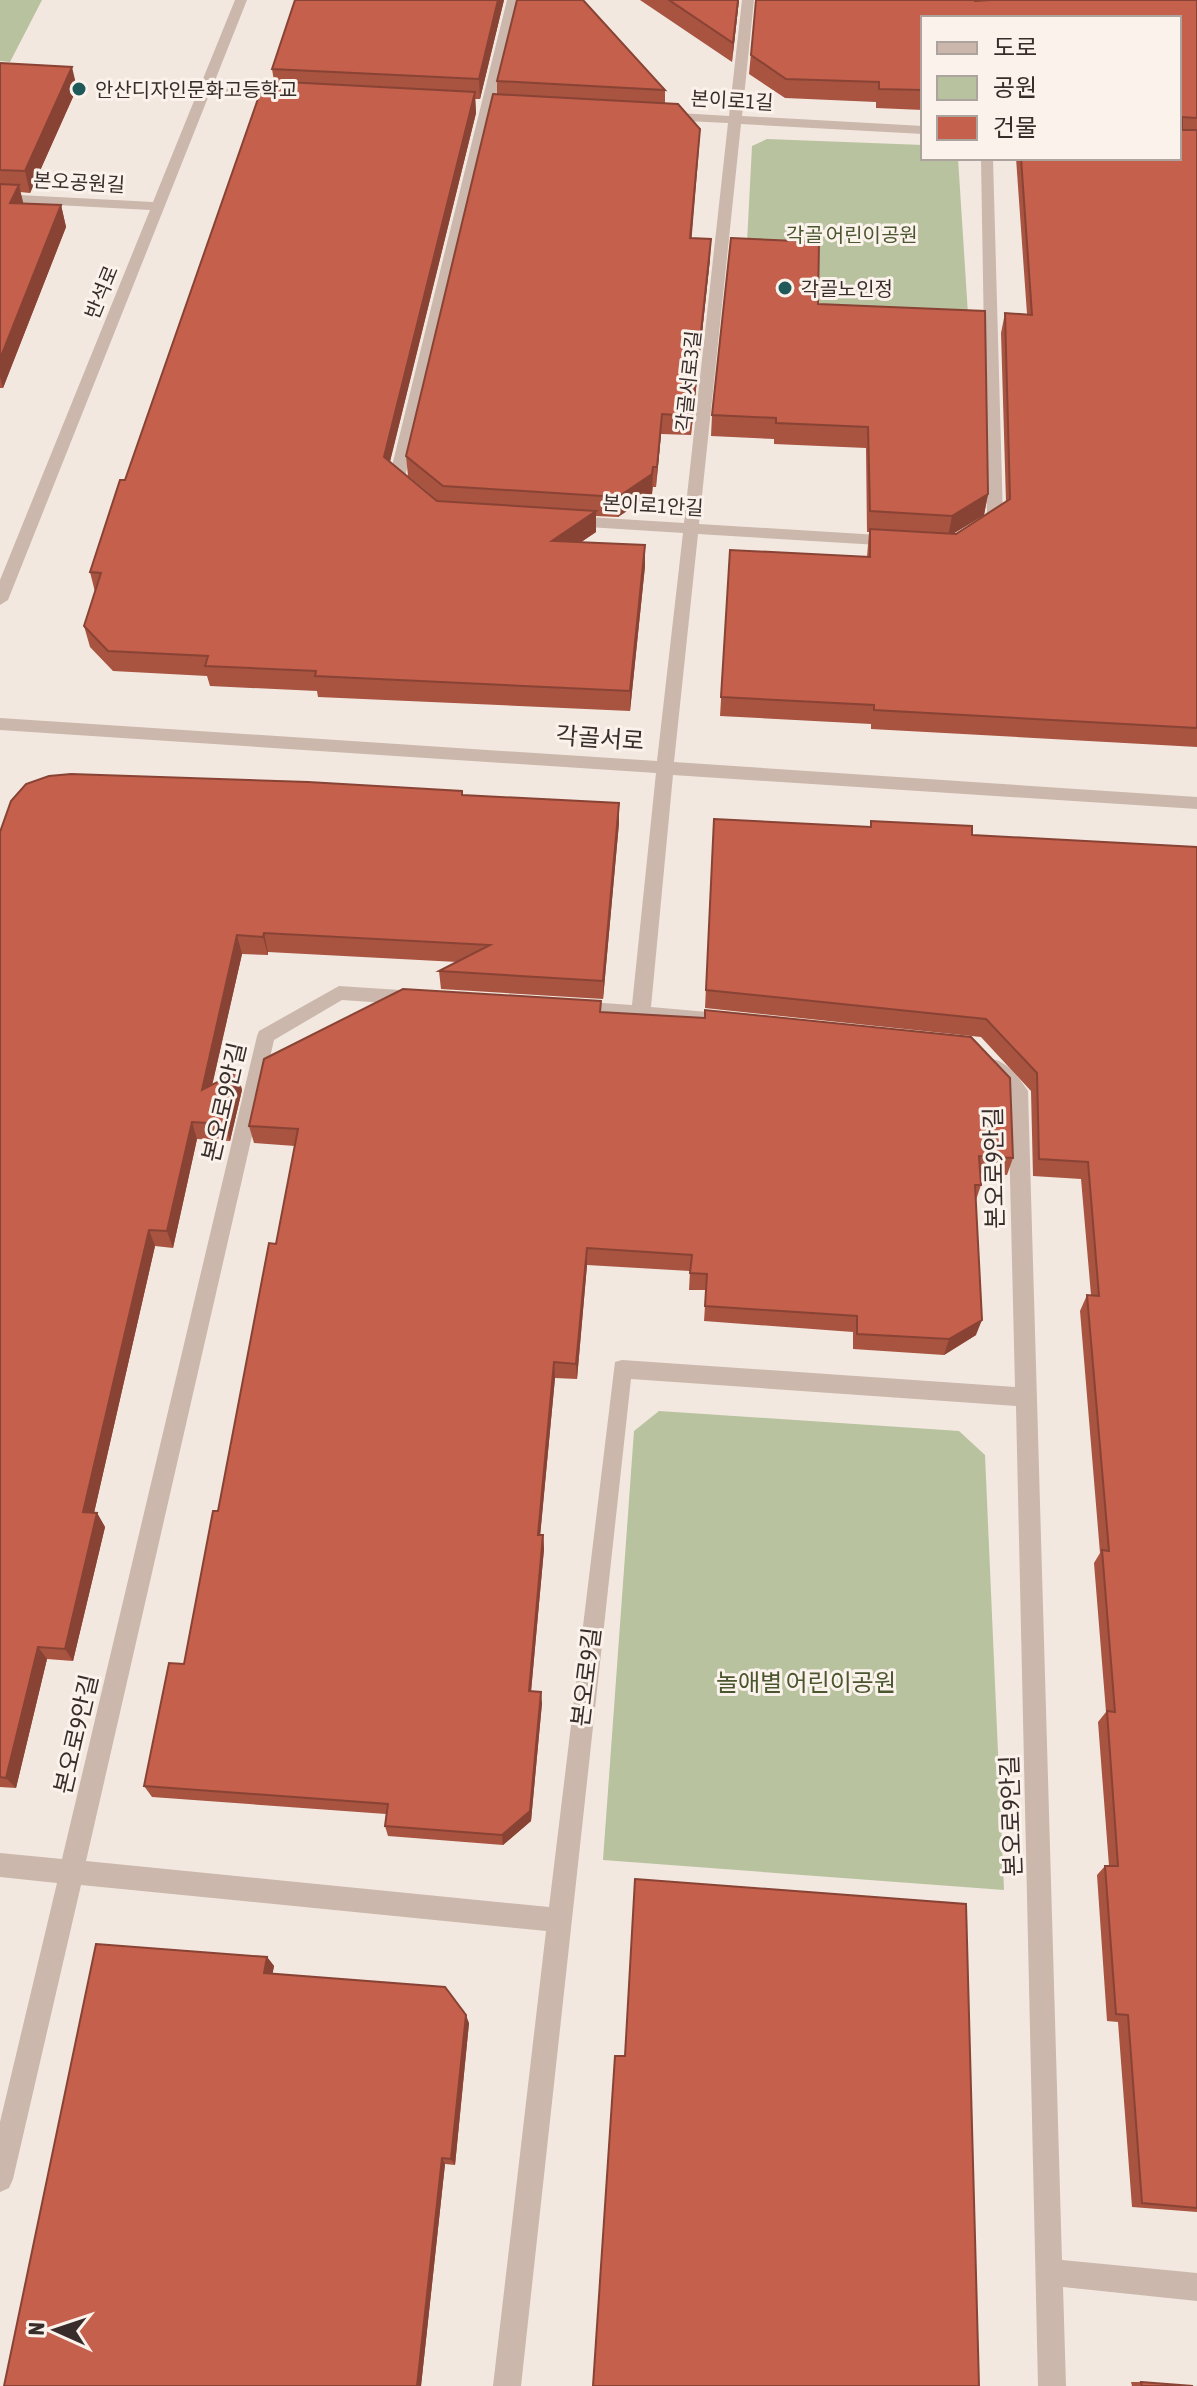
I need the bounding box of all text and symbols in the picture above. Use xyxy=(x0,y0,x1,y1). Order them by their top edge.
legend xyxy=(921,16,1181,160)
text: 도로 xyxy=(993,34,1037,61)
text: 공원 xyxy=(993,74,1037,101)
place label: 안산디자인문화고등학교 xyxy=(95,78,297,101)
marker: 안산디자인문화고등학교 xyxy=(70,80,88,98)
street label: 본이로1길 xyxy=(690,86,774,114)
text: 건물 xyxy=(993,114,1037,141)
street label: 본오공원길 xyxy=(32,168,126,196)
park label: 각골 어린이공원 xyxy=(786,223,918,246)
street label: 반석로 xyxy=(80,262,122,322)
place label: 각골노인정 xyxy=(801,277,893,300)
marker: 각골노인정 xyxy=(776,279,794,297)
street label: 각골서로3길 xyxy=(671,329,705,433)
street label: 본이로1안길 xyxy=(602,491,704,519)
street label: 각골서로 xyxy=(555,721,645,755)
street label: 본오로9안길 xyxy=(197,1040,251,1164)
street label: 본오로9안길 xyxy=(979,1107,1009,1229)
street label: 본오로9길 xyxy=(567,1626,605,1728)
park label: 놀애별 어린이공원 xyxy=(716,1669,896,1696)
street label: 본오로9안길 xyxy=(49,1672,103,1796)
street label: 본오로9안길 xyxy=(995,1755,1027,1877)
north arrow xyxy=(16,2290,96,2370)
text: N xyxy=(23,2322,49,2336)

